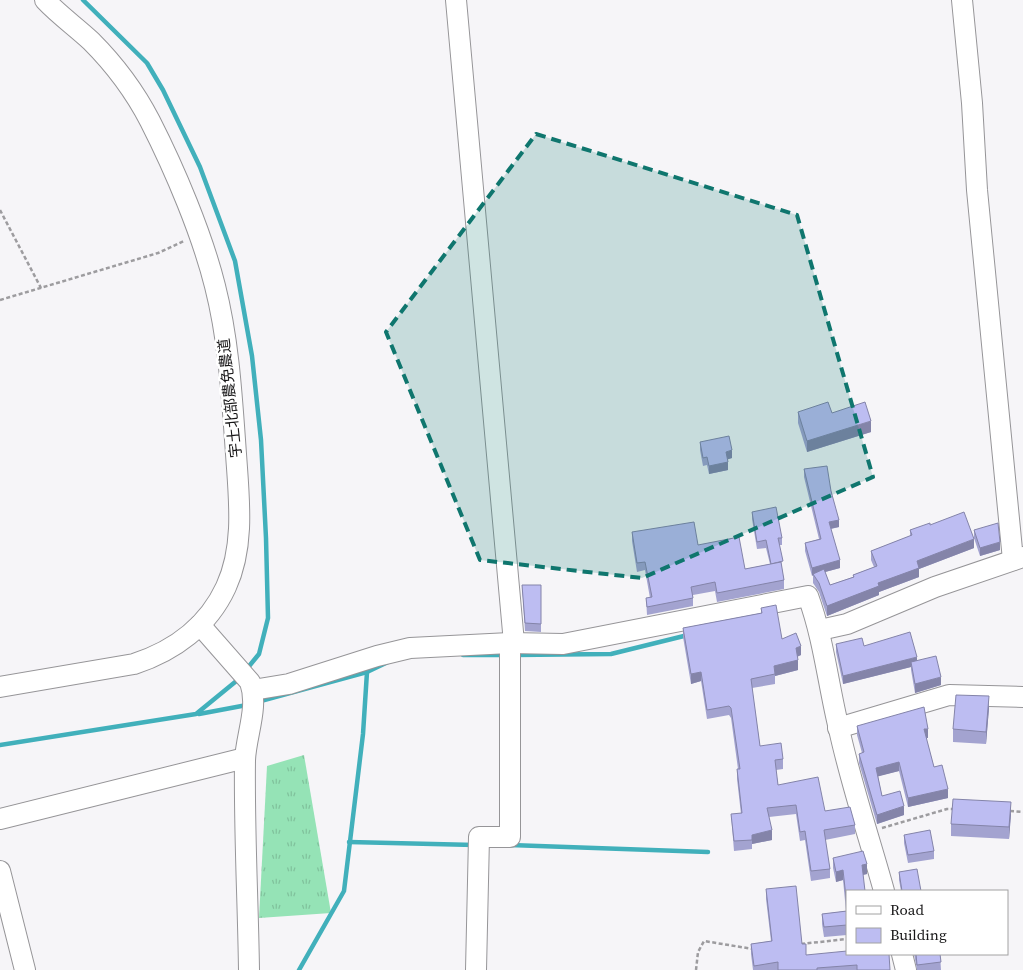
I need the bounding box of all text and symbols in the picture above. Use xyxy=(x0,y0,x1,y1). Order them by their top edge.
street label: 宇土北部農免農道 xyxy=(213,337,246,459)
legend xyxy=(846,890,1008,955)
text: Road xyxy=(890,899,924,920)
text: Building xyxy=(890,924,947,945)

